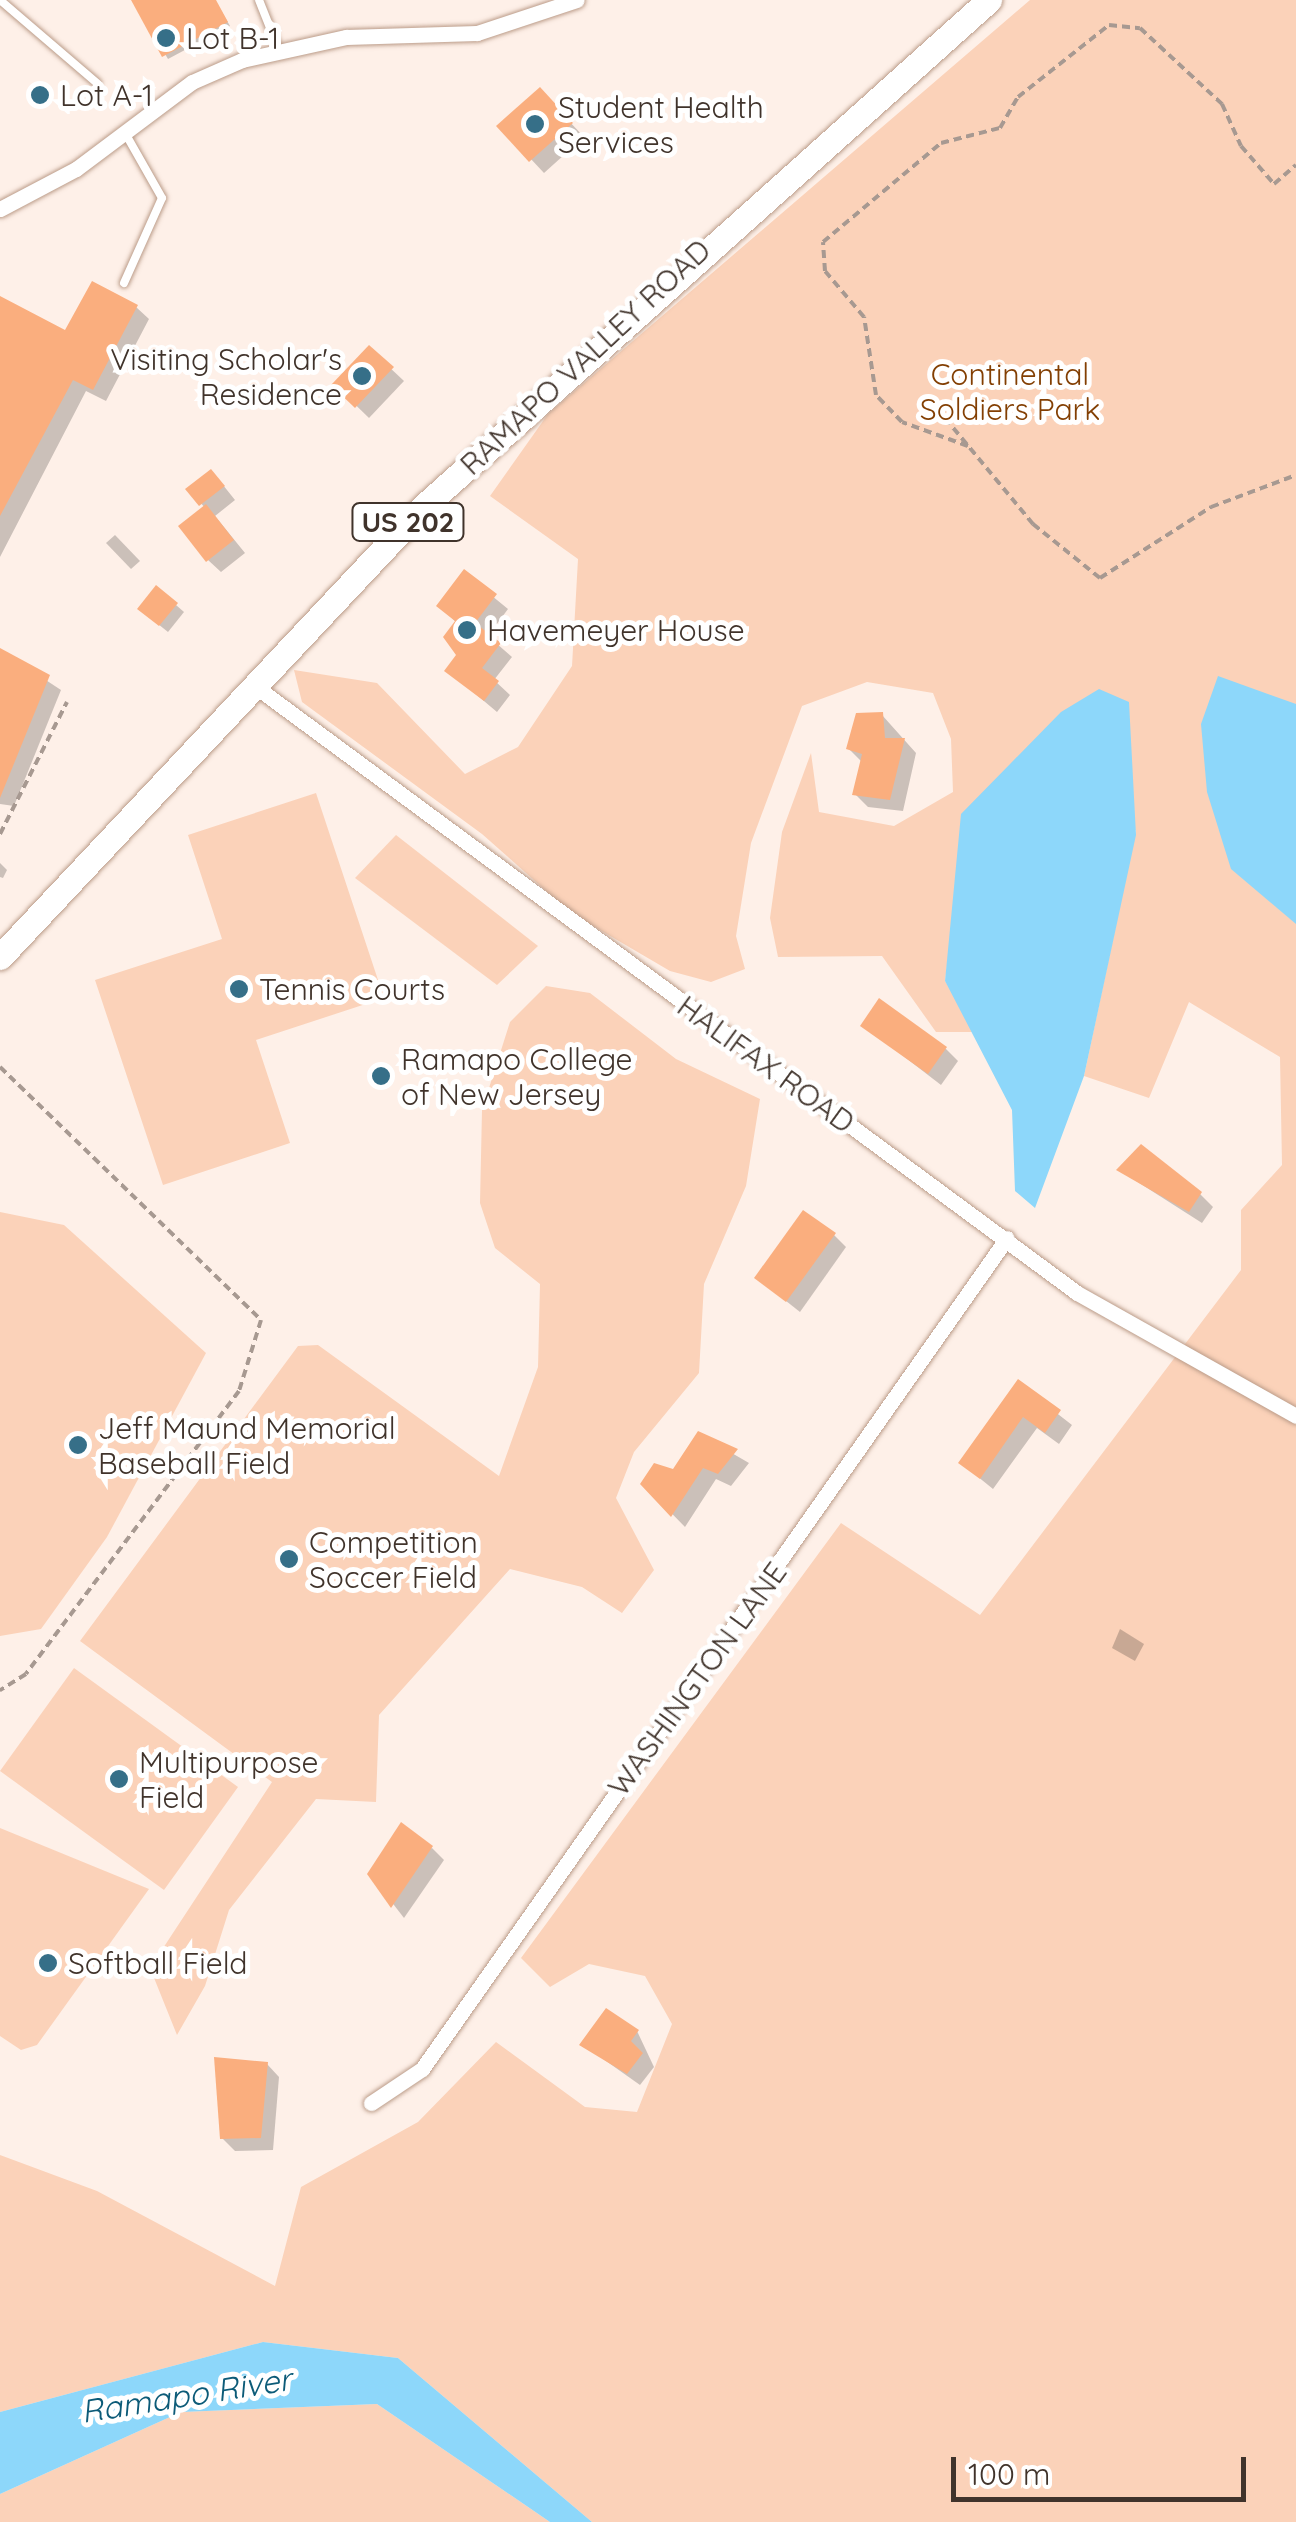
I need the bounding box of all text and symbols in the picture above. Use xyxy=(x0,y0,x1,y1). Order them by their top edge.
place label: Lot B-1 xyxy=(186,20,279,56)
marker: Lot B-1 xyxy=(155,27,177,49)
place label: Lot A-1 xyxy=(60,77,153,113)
marker: Lot A-1 xyxy=(29,84,51,106)
place label: Student Health Services xyxy=(558,89,764,160)
marker: Student Health Services xyxy=(522,111,548,137)
street label: RAMAPO VALLEY ROAD xyxy=(453,232,717,482)
place label: Visiting Scholar's Residence xyxy=(110,341,342,412)
park label: Continental Soldiers Park xyxy=(920,356,1100,426)
marker: Visiting Scholar's Residence xyxy=(351,365,373,387)
road number: US 202 xyxy=(350,499,466,545)
place label: Havemeyer House xyxy=(487,612,745,648)
marker: Havemeyer House xyxy=(456,619,478,641)
place label: Tennis Courts xyxy=(259,971,445,1007)
marker: Tennis Courts xyxy=(228,978,250,1000)
street label: HALIFAX ROAD xyxy=(671,988,861,1140)
place label: Ramapo College of New Jersey xyxy=(401,1041,633,1112)
marker: Ramapo College of New Jersey xyxy=(370,1065,392,1087)
place label: Jeff Maund Memorial Baseball Field xyxy=(98,1410,396,1480)
marker: Jeff Maund Memorial Baseball Field xyxy=(67,1434,89,1456)
place label: Competition Soccer Field xyxy=(309,1524,478,1594)
marker: Competition Soccer Field xyxy=(278,1548,300,1570)
street label: WASHINGTON LANE xyxy=(600,1555,794,1803)
place label: Multipurpose Field xyxy=(139,1744,318,1814)
marker: Multipurpose Field xyxy=(108,1768,130,1790)
place label: Softball Field xyxy=(68,1945,248,1981)
marker: Softball Field xyxy=(37,1952,59,1974)
water label: Ramapo River xyxy=(78,2359,294,2431)
scale bar xyxy=(956,2437,1251,2499)
text: 100 m xyxy=(968,2455,1050,2493)

